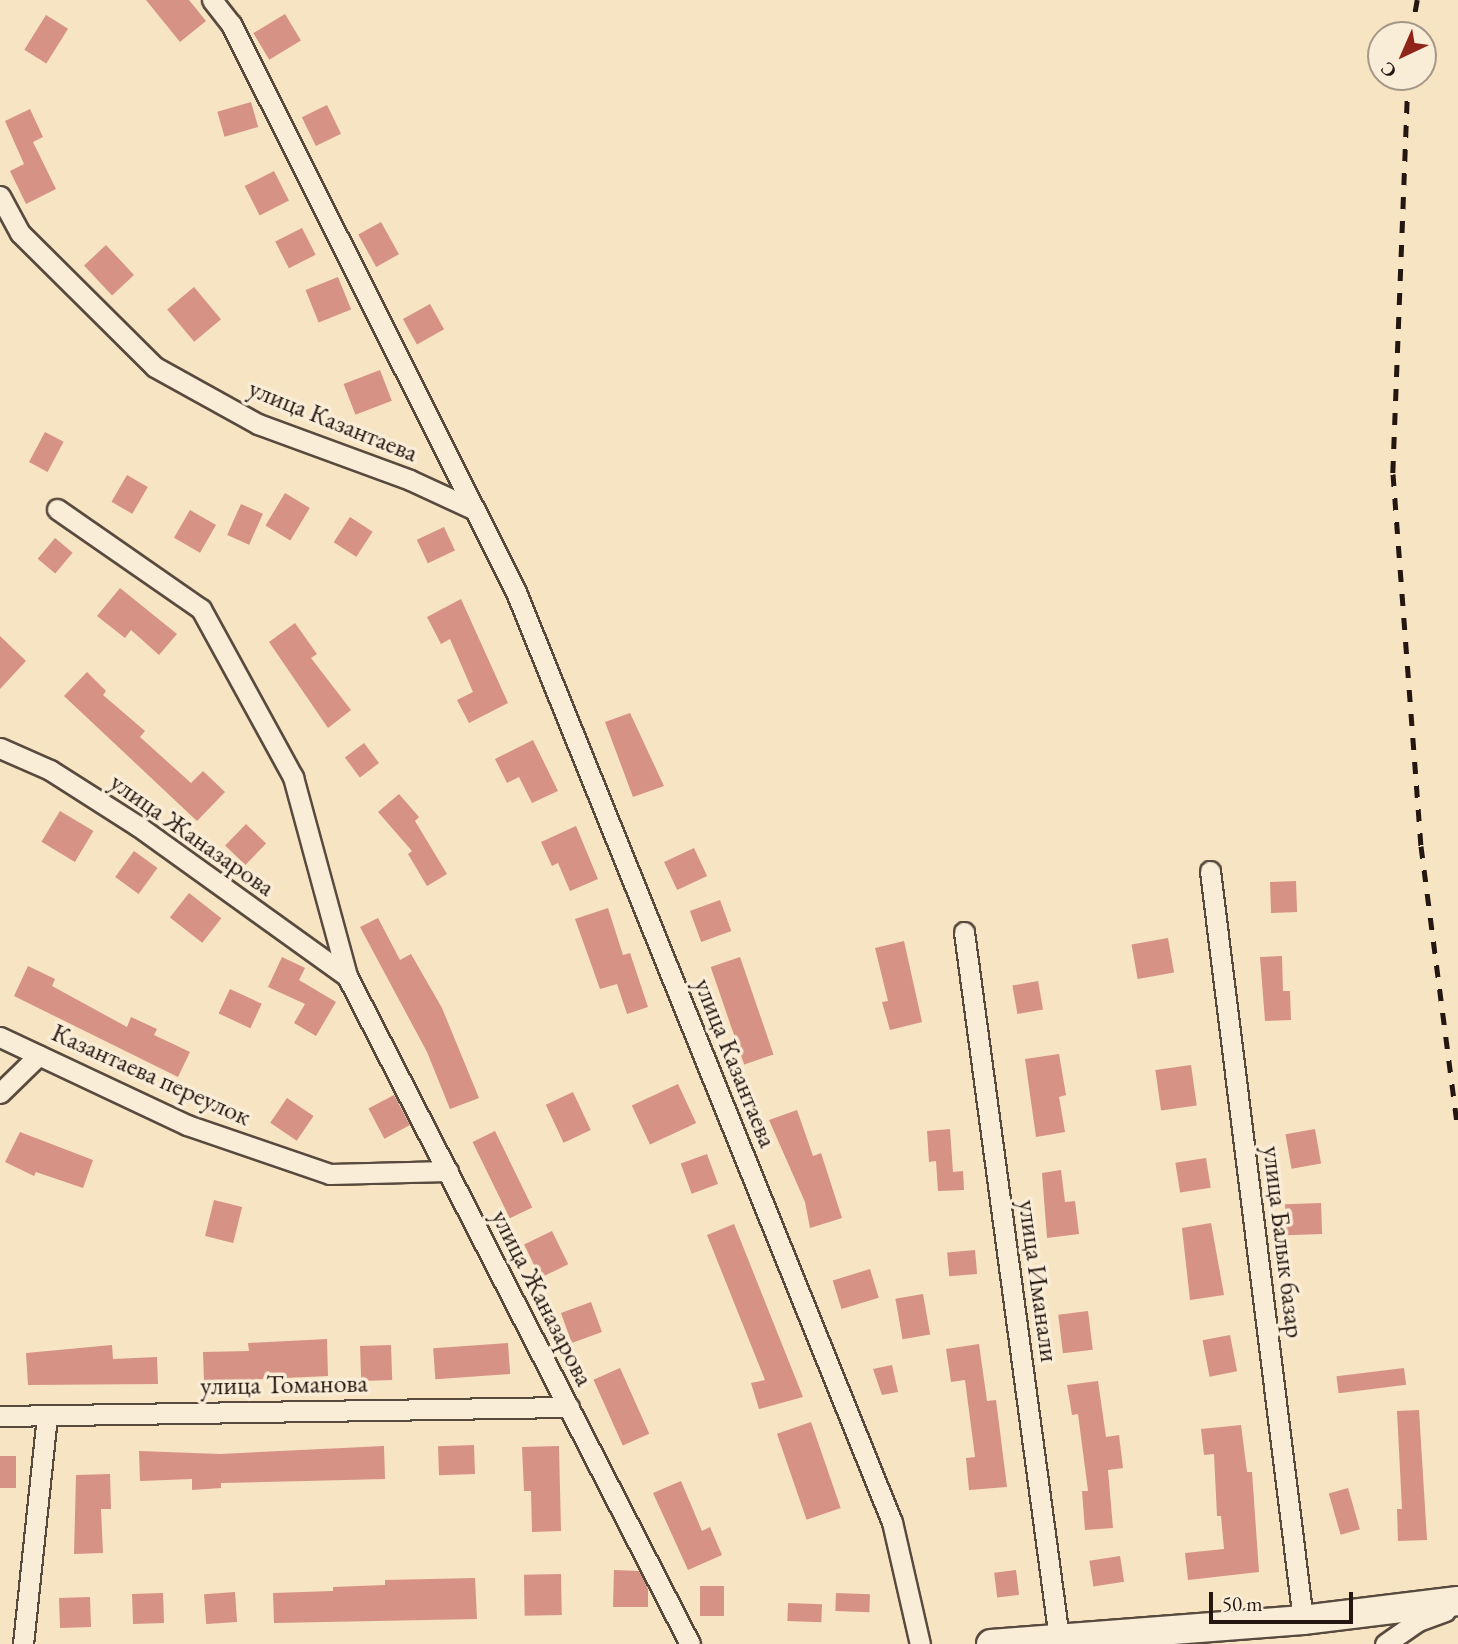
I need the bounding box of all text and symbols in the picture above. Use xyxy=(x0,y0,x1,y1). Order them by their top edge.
north arrow xyxy=(1367,21,1437,91)
text: С xyxy=(1375,56,1402,84)
street label: улица Казантаева xyxy=(244,373,422,469)
street label: улица Жаназарова xyxy=(104,767,280,903)
street label: улица Казантаева xyxy=(687,974,783,1152)
street label: Казантаева переулок xyxy=(47,1017,255,1133)
street label: улица Балык базар xyxy=(1256,1144,1310,1340)
street label: улица Иманали xyxy=(1011,1198,1065,1364)
street label: улица Жаназарова xyxy=(484,1205,600,1391)
street label: улица Томанова xyxy=(200,1368,368,1402)
scale bar xyxy=(1213,1578,1356,1622)
text: 50 m xyxy=(1222,1590,1263,1617)

